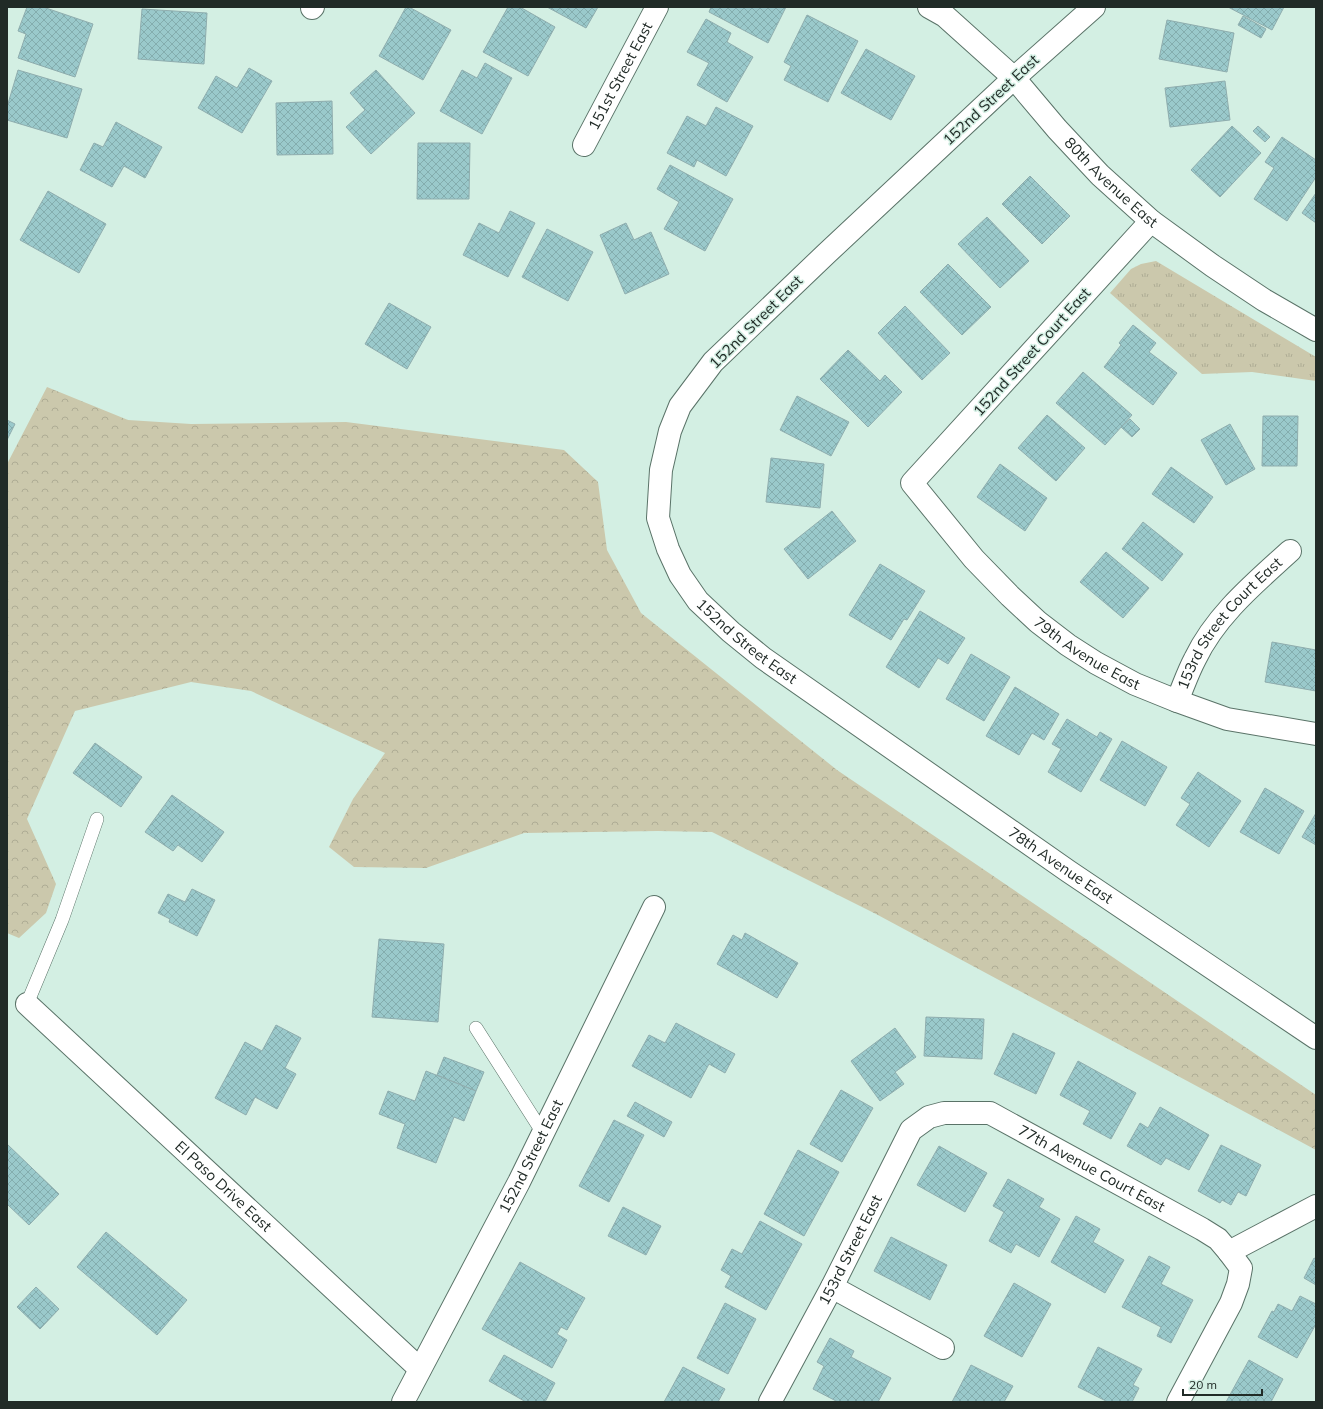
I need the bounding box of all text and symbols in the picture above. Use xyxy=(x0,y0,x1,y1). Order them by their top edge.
street label: 151st Street East xyxy=(584,19,656,133)
street label: 152nd Street East xyxy=(939,50,1043,149)
street label: 80th Avenue East xyxy=(1061,133,1162,232)
street label: 152nd Street East xyxy=(705,271,806,372)
street label: 152nd Street Court East xyxy=(969,283,1094,420)
street label: 153rd Street Court East xyxy=(1173,553,1286,692)
street label: 152nd Street East xyxy=(693,594,801,688)
street label: 79th Avenue East xyxy=(1030,612,1143,694)
street label: 78th Avenue East xyxy=(1005,822,1117,908)
street label: 152nd Street East xyxy=(494,1096,567,1216)
street label: 77th Avenue Court East xyxy=(1015,1120,1169,1216)
street label: El Paso Drive East xyxy=(171,1136,276,1236)
street label: 153rd Street East xyxy=(814,1191,886,1308)
scale bar xyxy=(1183,1371,1262,1397)
text: 20 m xyxy=(1189,1377,1217,1392)

